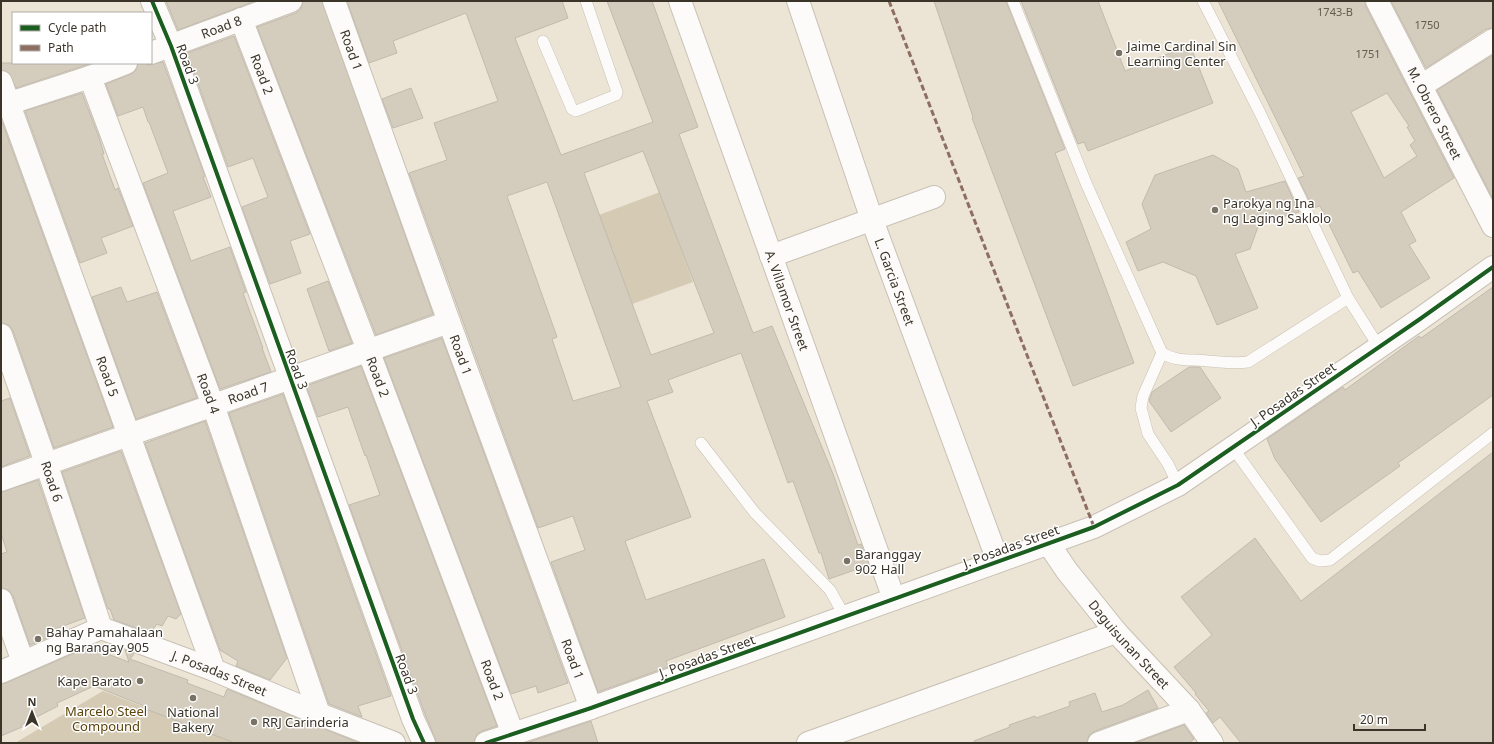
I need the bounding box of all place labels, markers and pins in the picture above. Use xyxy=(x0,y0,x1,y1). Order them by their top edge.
place label: Jaime Cardinal Sin Learning Center xyxy=(1125,37,1237,70)
marker: Jaime Cardinal Sin Learning Center xyxy=(1114,48,1124,58)
place label: Parokya ng Ina ng Laging Saklolo xyxy=(1223,194,1331,227)
marker: Parokya ng Ina ng Laging Saklolo xyxy=(1210,205,1220,215)
place label: Baranggay 902 Hall xyxy=(855,545,921,578)
marker: Baranggay 902 Hall xyxy=(842,556,852,566)
place label: Bahay Pamahalaan ng Barangay 905 xyxy=(46,623,163,656)
marker: Bahay Pamahalaan ng Barangay 905 xyxy=(33,634,43,644)
place label: Kape Barato xyxy=(57,672,132,690)
marker: Kape Barato xyxy=(135,676,145,686)
marker: National Bakery xyxy=(188,693,198,703)
place label: National Bakery xyxy=(167,703,219,736)
place label: RRJ Carinderia xyxy=(262,713,349,731)
marker: RRJ Carinderia xyxy=(249,717,259,727)

